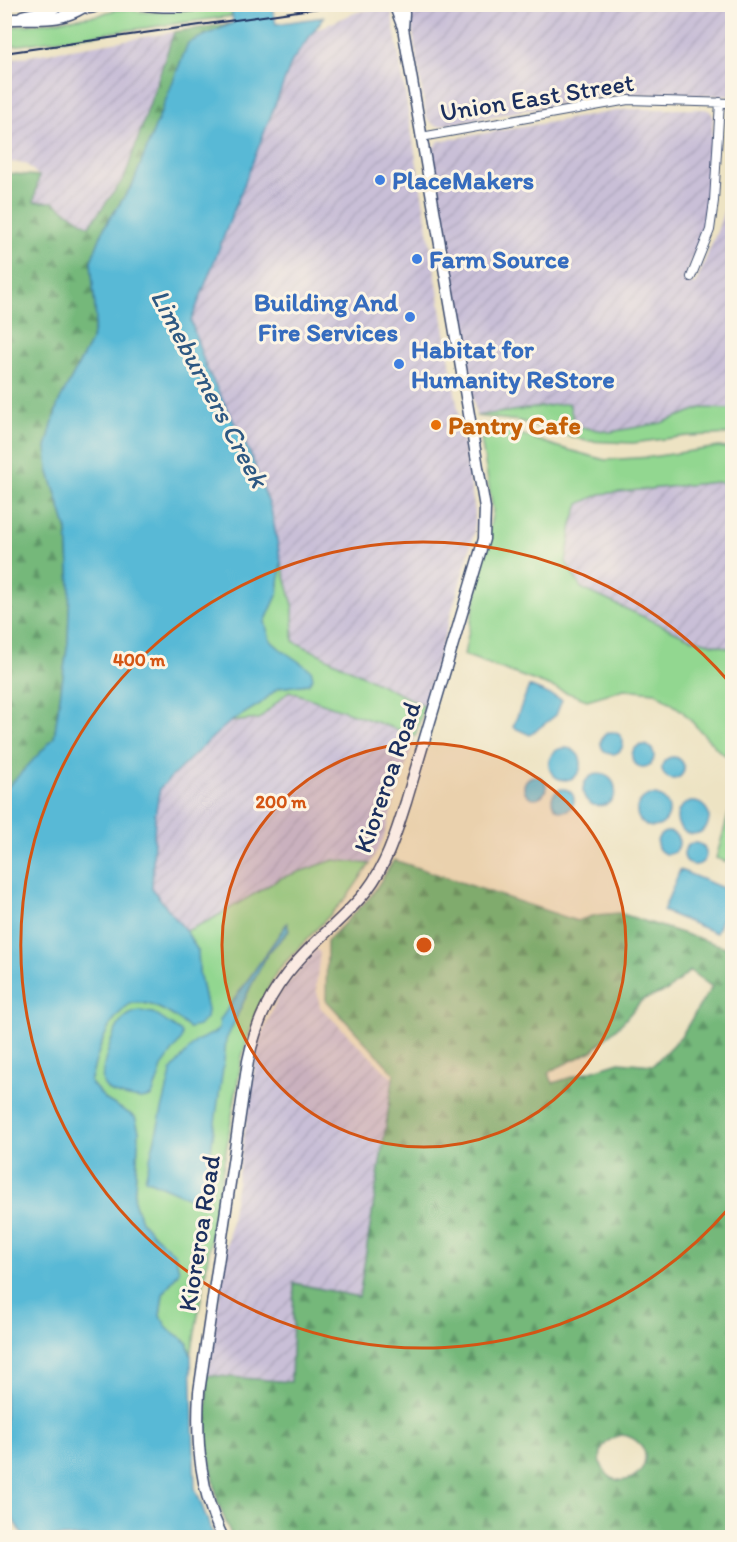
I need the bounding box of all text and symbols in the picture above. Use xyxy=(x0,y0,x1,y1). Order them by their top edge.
street label: Union East Street xyxy=(438,66,637,128)
place label: PlaceMakers xyxy=(392,164,534,196)
marker: PlaceMakers xyxy=(373,173,387,187)
place label: Farm Source xyxy=(429,243,569,275)
marker: Farm Source xyxy=(410,252,424,266)
water label: Limeburners Creek xyxy=(144,283,277,495)
place label: Building And Fire Services xyxy=(254,286,399,348)
marker: Building And Fire Services xyxy=(403,310,417,324)
place label: Habitat for Humanity ReStore xyxy=(411,333,615,395)
marker: Habitat for Humanity ReStore xyxy=(392,357,406,371)
place label: Pantry Cafe xyxy=(448,409,581,441)
marker: Pantry Cafe xyxy=(429,418,443,432)
text: 400 m xyxy=(113,649,166,671)
street label: Kioreroa Road xyxy=(346,697,428,857)
text: 200 m xyxy=(256,791,307,813)
centre of rings xyxy=(414,935,434,955)
street label: Kioreroa Road xyxy=(171,1152,227,1313)

